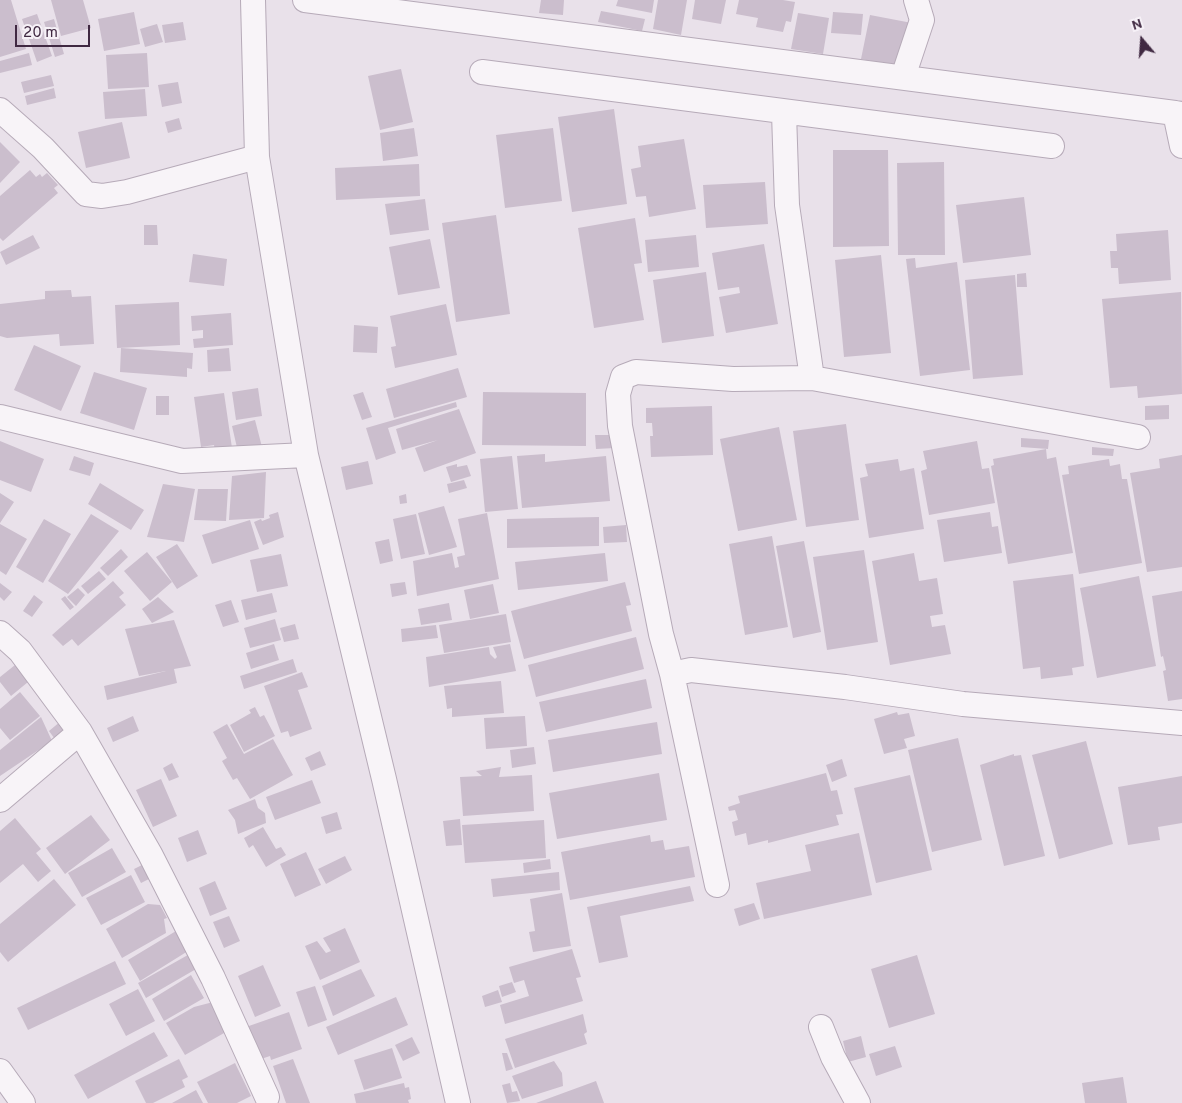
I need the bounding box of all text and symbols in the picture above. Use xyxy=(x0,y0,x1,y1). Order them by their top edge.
scale bar xyxy=(18,15,92,47)
north arrow xyxy=(1117,15,1167,65)
text: N xyxy=(1130,16,1145,35)
text: 20 m xyxy=(23,24,58,43)

